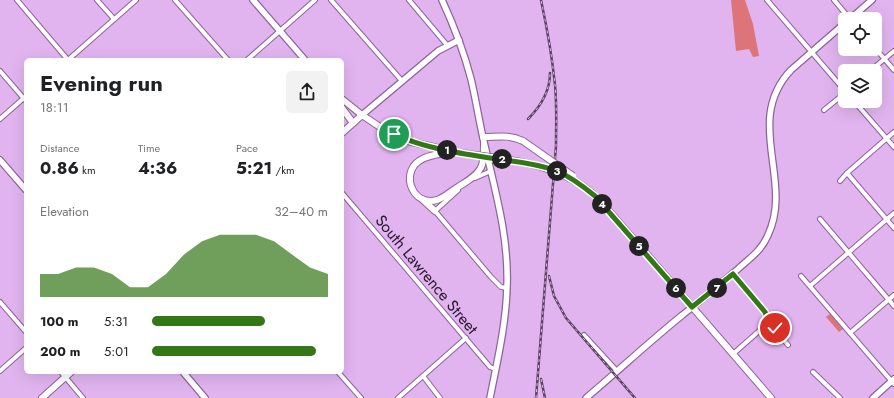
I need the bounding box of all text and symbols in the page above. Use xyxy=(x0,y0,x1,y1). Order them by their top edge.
map controls xyxy=(838,12,882,108)
button: locate xyxy=(838,12,882,56)
button: layers xyxy=(838,64,882,108)
text: Evening run xyxy=(40,67,163,99)
button: share xyxy=(286,71,328,113)
text: 18:11 xyxy=(40,98,69,117)
pin xyxy=(377,117,411,151)
icon: arrive xyxy=(383,123,405,145)
text: Distance xyxy=(40,140,79,156)
text: Time xyxy=(138,140,160,156)
text: Pace xyxy=(236,140,258,156)
pin: 1 xyxy=(437,140,457,160)
text: 1 xyxy=(444,142,450,158)
pin: 2 xyxy=(492,149,512,169)
text: 2 xyxy=(498,151,506,167)
text: 0.86 xyxy=(40,156,79,180)
text: 4:36 xyxy=(138,156,177,180)
text: 5:21 xyxy=(236,156,272,180)
pin: 3 xyxy=(547,161,567,181)
text: km xyxy=(79,162,96,178)
text: /km xyxy=(272,162,295,178)
text: 3 xyxy=(554,163,560,179)
pin: 4 xyxy=(592,194,612,214)
text: 4 xyxy=(598,196,606,212)
text: Elevation xyxy=(40,202,89,221)
text: 32–40 m xyxy=(274,202,328,221)
street label: South Lawrence Street xyxy=(370,210,484,339)
pin: 5 xyxy=(629,236,649,256)
text: 5 xyxy=(635,238,643,254)
pin: 6 xyxy=(666,278,686,298)
pin: 7 xyxy=(707,278,727,298)
text: 6 xyxy=(672,280,680,296)
text: 7 xyxy=(714,280,720,296)
pin xyxy=(758,311,792,345)
text: 100 m xyxy=(40,312,78,331)
text: 5:31 xyxy=(104,312,128,331)
icon: check xyxy=(764,317,786,339)
text: 200 m xyxy=(40,342,80,361)
text: 5:01 xyxy=(104,342,129,361)

